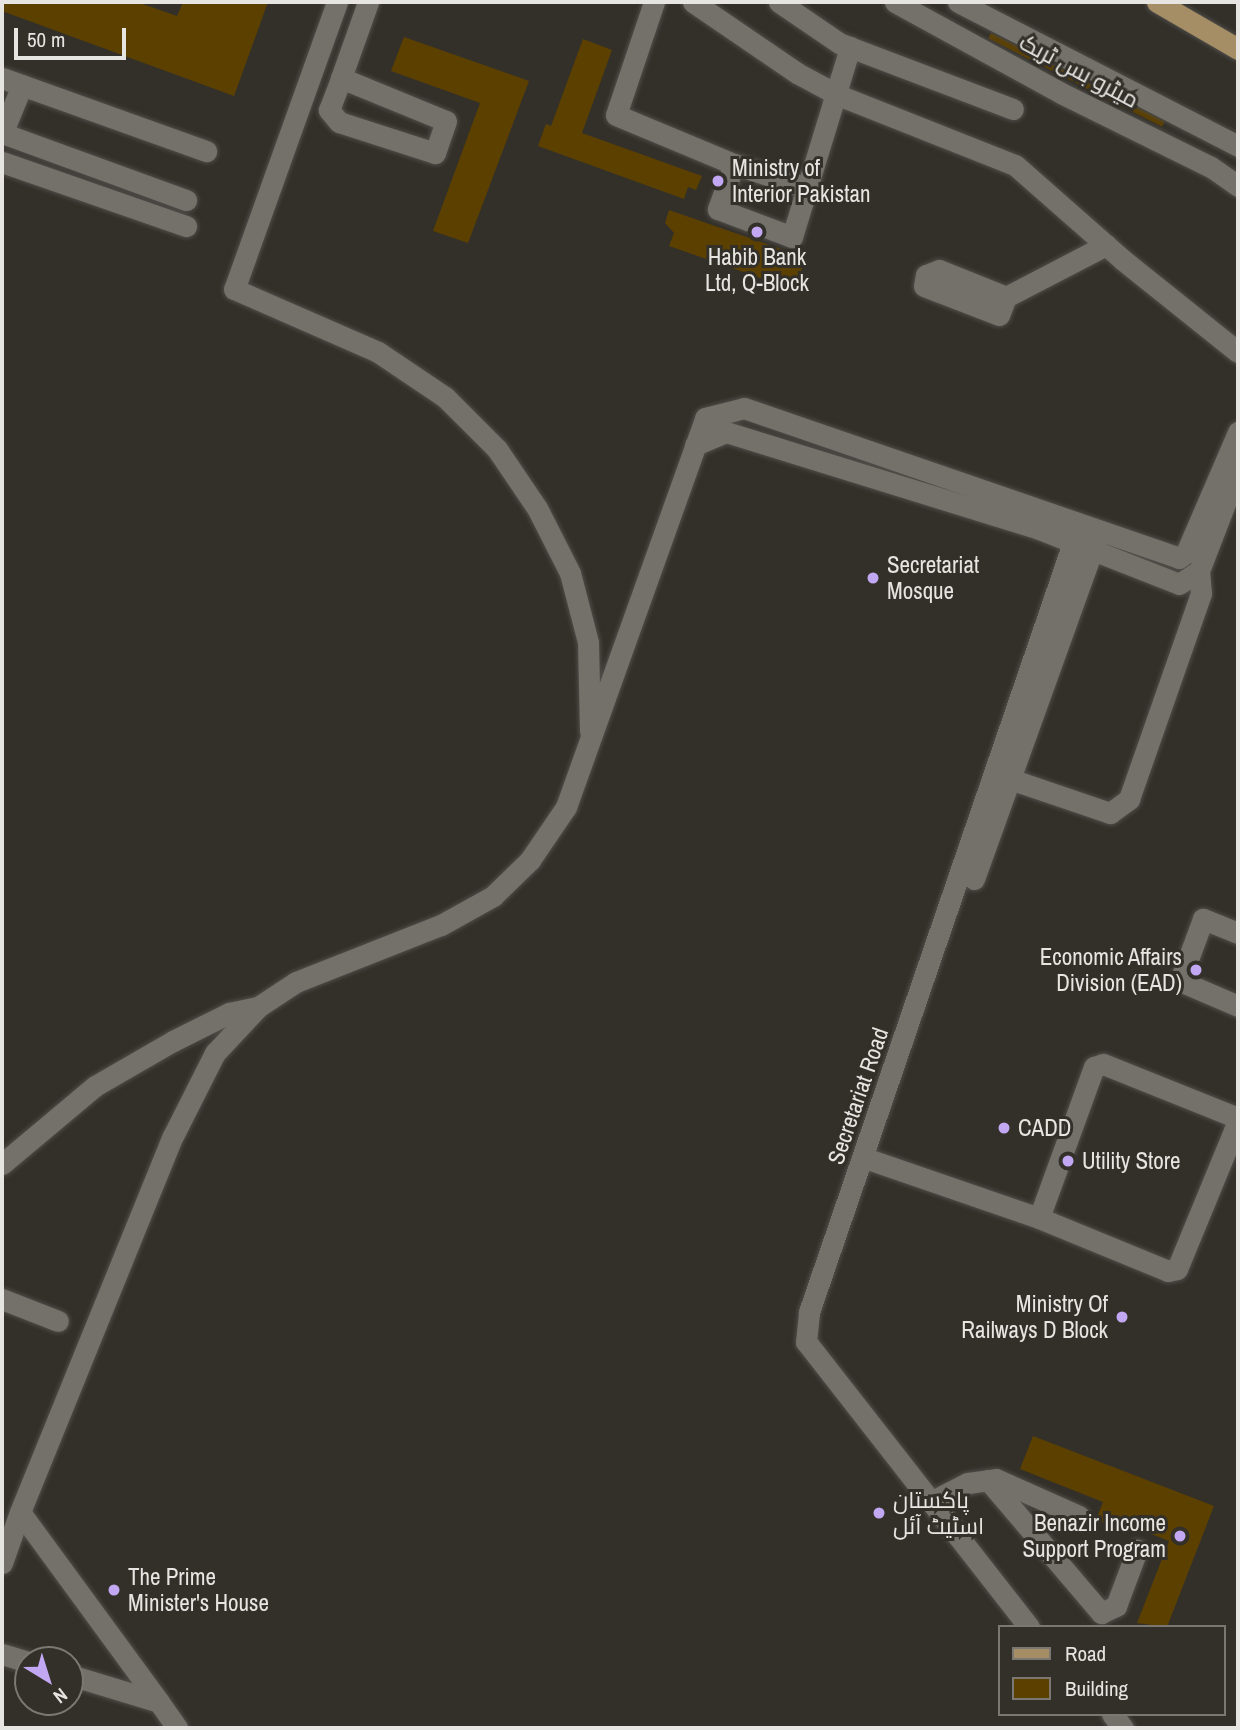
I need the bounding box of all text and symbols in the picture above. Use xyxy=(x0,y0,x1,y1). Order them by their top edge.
scale bar xyxy=(18,14,130,58)
text: 50 m xyxy=(27,25,65,54)
street label: میٹرو بس ٹریک xyxy=(1015,28,1143,114)
place label: Ministry of Interior Pakistan xyxy=(732,154,870,208)
marker: Ministry of Interior Pakistan xyxy=(710,173,726,189)
marker: Habib Bank Ltd, Q-Block xyxy=(749,224,765,240)
place label: Habib Bank Ltd, Q-Block xyxy=(705,243,809,297)
place label: Secretariat Mosque xyxy=(887,551,979,605)
marker: Secretariat Mosque xyxy=(865,570,881,586)
place label: Economic Affairs Division (EAD) xyxy=(1039,943,1182,997)
marker: Economic Affairs Division (EAD) xyxy=(1188,962,1204,978)
street label: Secretariat Road xyxy=(822,1024,894,1168)
place label: CADD xyxy=(1018,1114,1071,1142)
marker: CADD xyxy=(996,1120,1012,1136)
place label: Utility Store xyxy=(1082,1147,1181,1175)
marker: Utility Store xyxy=(1060,1153,1076,1169)
place label: Ministry Of Railways D Block xyxy=(961,1290,1108,1344)
marker: Ministry Of Railways D Block xyxy=(1114,1309,1130,1325)
place label: پاکستان اسٹیٹ آئل xyxy=(893,1486,984,1540)
marker: پاکستان اسٹیٹ آئل xyxy=(871,1505,887,1521)
place label: Benazir Income Support Program xyxy=(1022,1509,1166,1563)
marker: Benazir Income Support Program xyxy=(1172,1528,1188,1544)
place label: The Prime Minister's House xyxy=(128,1563,269,1617)
marker: The Prime Minister's House xyxy=(106,1582,122,1598)
legend xyxy=(998,1625,1226,1716)
text: Road xyxy=(1065,1639,1106,1668)
north arrow xyxy=(14,1646,84,1716)
text: Building xyxy=(1065,1674,1128,1703)
text: N xyxy=(48,1682,73,1710)

